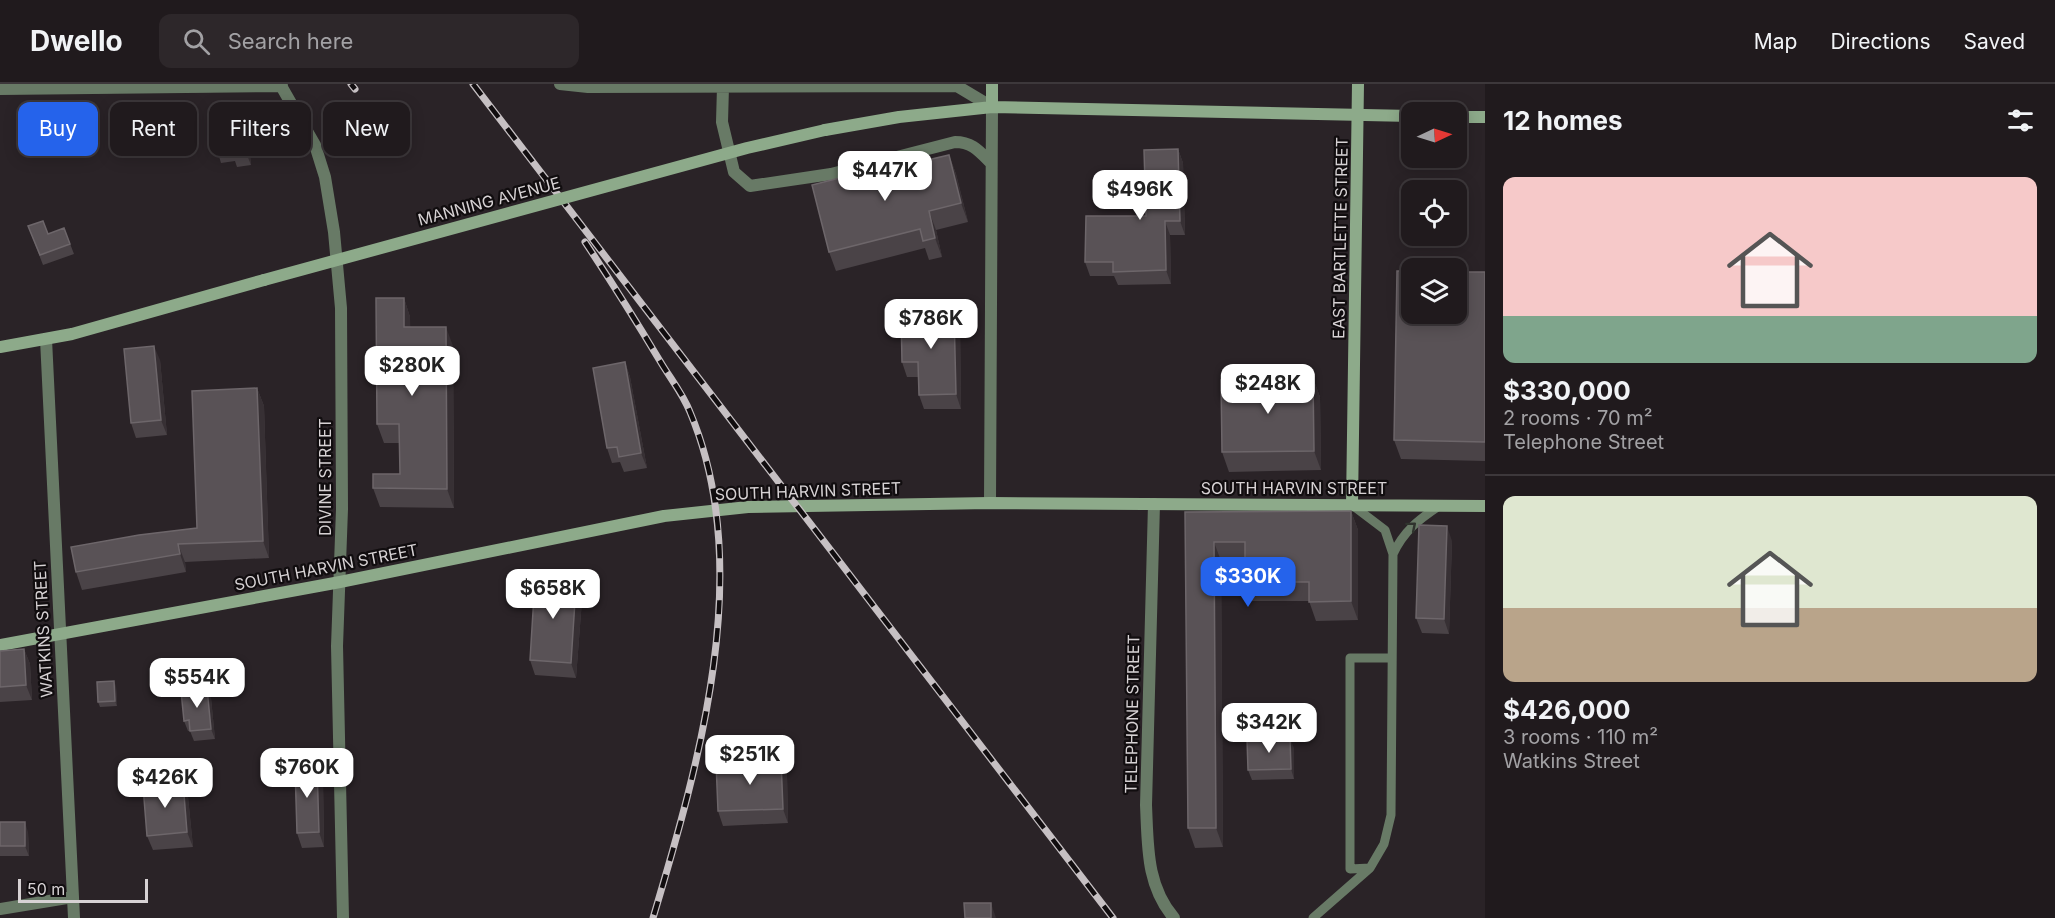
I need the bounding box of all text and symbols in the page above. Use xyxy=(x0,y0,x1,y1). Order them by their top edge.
search box xyxy=(159,14,579,68)
text: Dwello xyxy=(30,24,123,58)
icon: search xyxy=(180,25,213,58)
text: Search here xyxy=(228,28,353,54)
text: Map xyxy=(1754,29,1797,54)
text: Directions xyxy=(1830,29,1931,54)
text: Saved xyxy=(1964,29,2025,54)
chip: Buy xyxy=(18,102,98,156)
chip: Rent xyxy=(110,102,197,156)
chip: Filters xyxy=(209,102,311,156)
chip: New xyxy=(323,102,410,156)
north arrow xyxy=(1401,102,1467,168)
map controls xyxy=(1401,102,1467,324)
icon: filters xyxy=(2004,104,2037,137)
text: 12 homes xyxy=(1503,105,1623,136)
street label: EAST BARTLETTE STREET xyxy=(1328,137,1352,339)
pin: $447K xyxy=(843,151,927,202)
text: $447K xyxy=(852,158,918,182)
pin: $496K xyxy=(1098,170,1182,221)
street label: MANNING AVENUE xyxy=(416,172,562,230)
text: $496K xyxy=(1107,177,1173,201)
button: locate xyxy=(1401,180,1467,246)
icon: home xyxy=(1716,216,1824,324)
button: layers xyxy=(1401,258,1467,324)
pin: $786K xyxy=(889,299,973,350)
text: $786K xyxy=(899,306,963,330)
pin: $280K xyxy=(370,346,454,397)
text: $280K xyxy=(379,353,445,377)
pin: $248K xyxy=(1226,364,1310,415)
text: $248K xyxy=(1235,371,1301,395)
text: $330,000 xyxy=(1503,375,1631,406)
text: 2 rooms · 70 m² xyxy=(1503,406,1653,430)
street label: DIVINE STREET xyxy=(315,418,335,536)
text: Telephone Street xyxy=(1503,430,1664,454)
street label: SOUTH HARVIN STREET xyxy=(714,478,902,504)
street label: SOUTH HARVIN STREET xyxy=(1201,478,1387,498)
one-way arrow xyxy=(1405,522,1416,533)
icon: home xyxy=(1716,535,1824,643)
street label: SOUTH HARVIN STREET xyxy=(233,539,419,595)
pin: $330K xyxy=(1206,557,1290,608)
street label: WATKINS STREET xyxy=(29,560,57,698)
text: $330K xyxy=(1215,564,1281,588)
pin: $658K xyxy=(511,569,595,620)
text: $658K xyxy=(520,576,586,600)
street label: TELEPHONE STREET xyxy=(1121,634,1143,794)
pin: $554K xyxy=(155,658,239,709)
text: $554K xyxy=(164,665,230,689)
text: $426,000 xyxy=(1503,694,1631,725)
pin: $342K xyxy=(1227,703,1311,754)
text: $342K xyxy=(1236,710,1302,734)
text: 3 rooms · 110 m² xyxy=(1503,725,1658,749)
pin: $251K xyxy=(708,735,792,786)
text: $251K xyxy=(719,742,781,766)
pin: $760K xyxy=(265,748,349,799)
text: Watkins Street xyxy=(1503,749,1640,773)
text: $760K xyxy=(274,755,340,779)
pin: $426K xyxy=(123,758,207,809)
text: $426K xyxy=(132,765,198,789)
scale bar xyxy=(18,876,148,904)
text: 50 m xyxy=(27,879,65,899)

